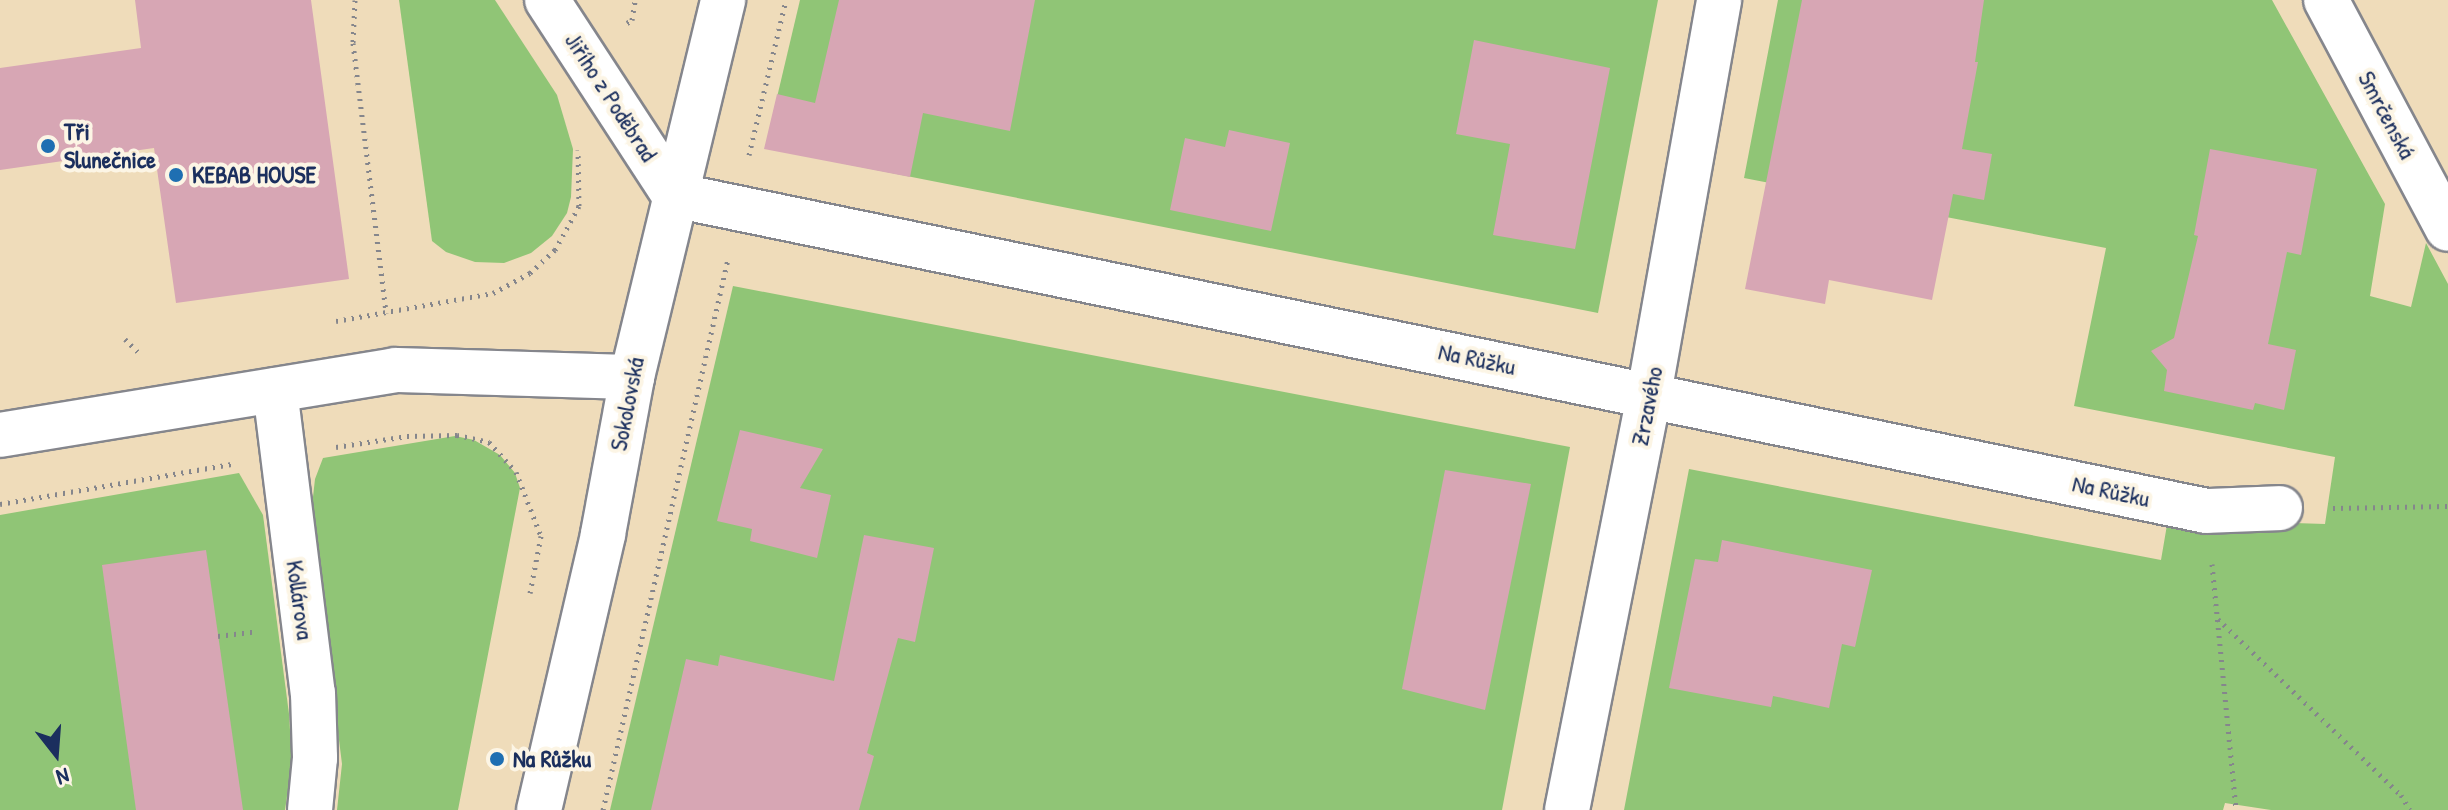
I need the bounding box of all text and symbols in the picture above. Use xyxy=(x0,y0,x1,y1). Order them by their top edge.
street label: Jiřího z Poděbrad xyxy=(559,27,663,167)
street label: Smrčenská xyxy=(2352,66,2422,164)
place label: Tři Slunečnice xyxy=(64,118,156,174)
marker: Tři Slunečnice xyxy=(39,137,57,155)
place label: KEBAB HOUSE xyxy=(192,161,316,189)
marker: KEBAB HOUSE xyxy=(167,166,185,184)
street label: Na Růžku xyxy=(1436,337,1518,381)
street label: Sokolovská xyxy=(604,355,650,453)
street label: Zrzavého xyxy=(1625,364,1669,448)
street label: Na Růžku xyxy=(2070,469,2152,513)
street label: Kollárova xyxy=(280,558,320,642)
north arrow xyxy=(16,714,96,794)
place label: Na Růžku xyxy=(513,745,591,773)
marker: Na Růžku xyxy=(488,750,506,768)
text: N xyxy=(53,761,73,793)

